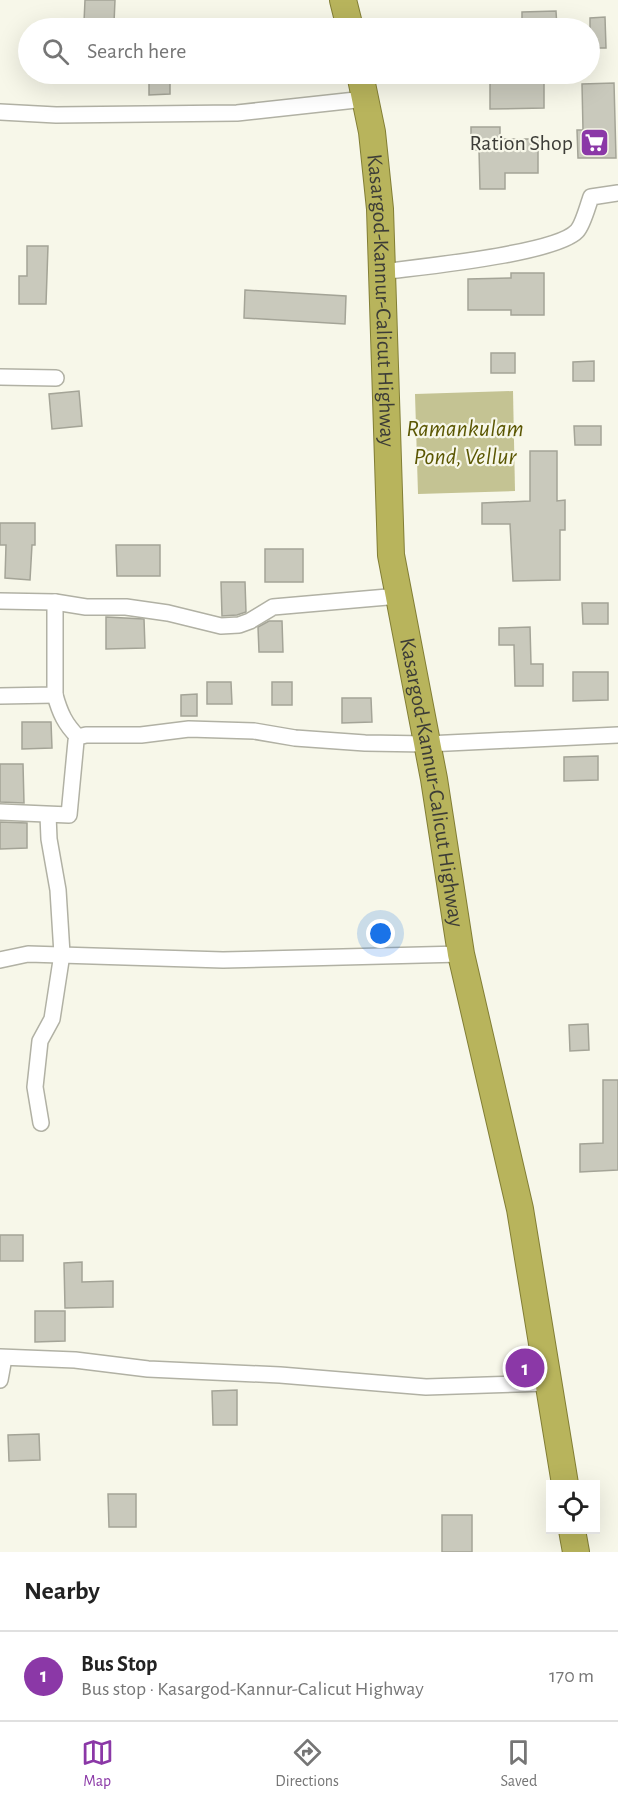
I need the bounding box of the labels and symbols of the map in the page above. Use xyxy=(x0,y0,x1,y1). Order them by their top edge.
supermarket icon: Ration Shop xyxy=(578,127,610,159)
place label: Ration Shop xyxy=(470,132,573,154)
street label: Kasargod-Kannur-Calicut Highway xyxy=(363,153,399,448)
water label: Ramankulam Pond, Vellur xyxy=(406,417,524,469)
street label: Kasargod-Kannur-Calicut Highway xyxy=(396,636,468,929)
your location xyxy=(366,919,395,948)
pin: 1 xyxy=(506,1346,544,1390)

